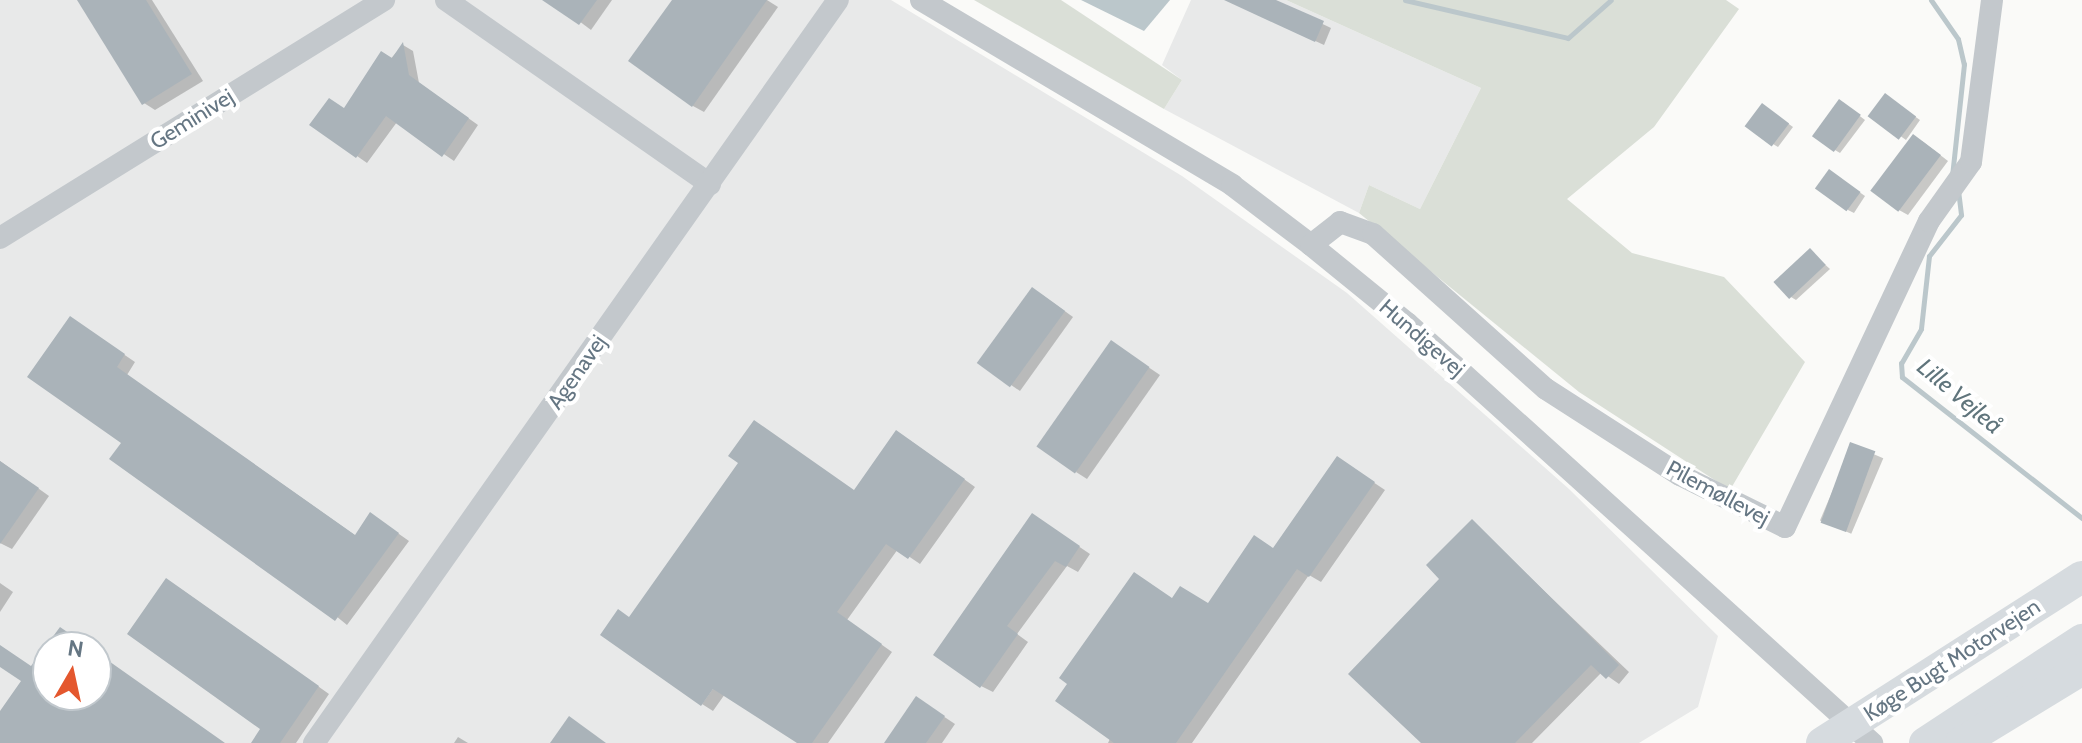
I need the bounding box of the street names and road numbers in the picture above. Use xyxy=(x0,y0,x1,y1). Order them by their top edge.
street label: Geminivej xyxy=(145,83,239,155)
street label: Hundigevej xyxy=(1374,294,1470,382)
street label: Agenavej xyxy=(542,330,612,414)
street label: Pilemøllevej xyxy=(1662,455,1774,531)
street label: Køge Bugt Motorvejen xyxy=(1859,593,2045,727)

